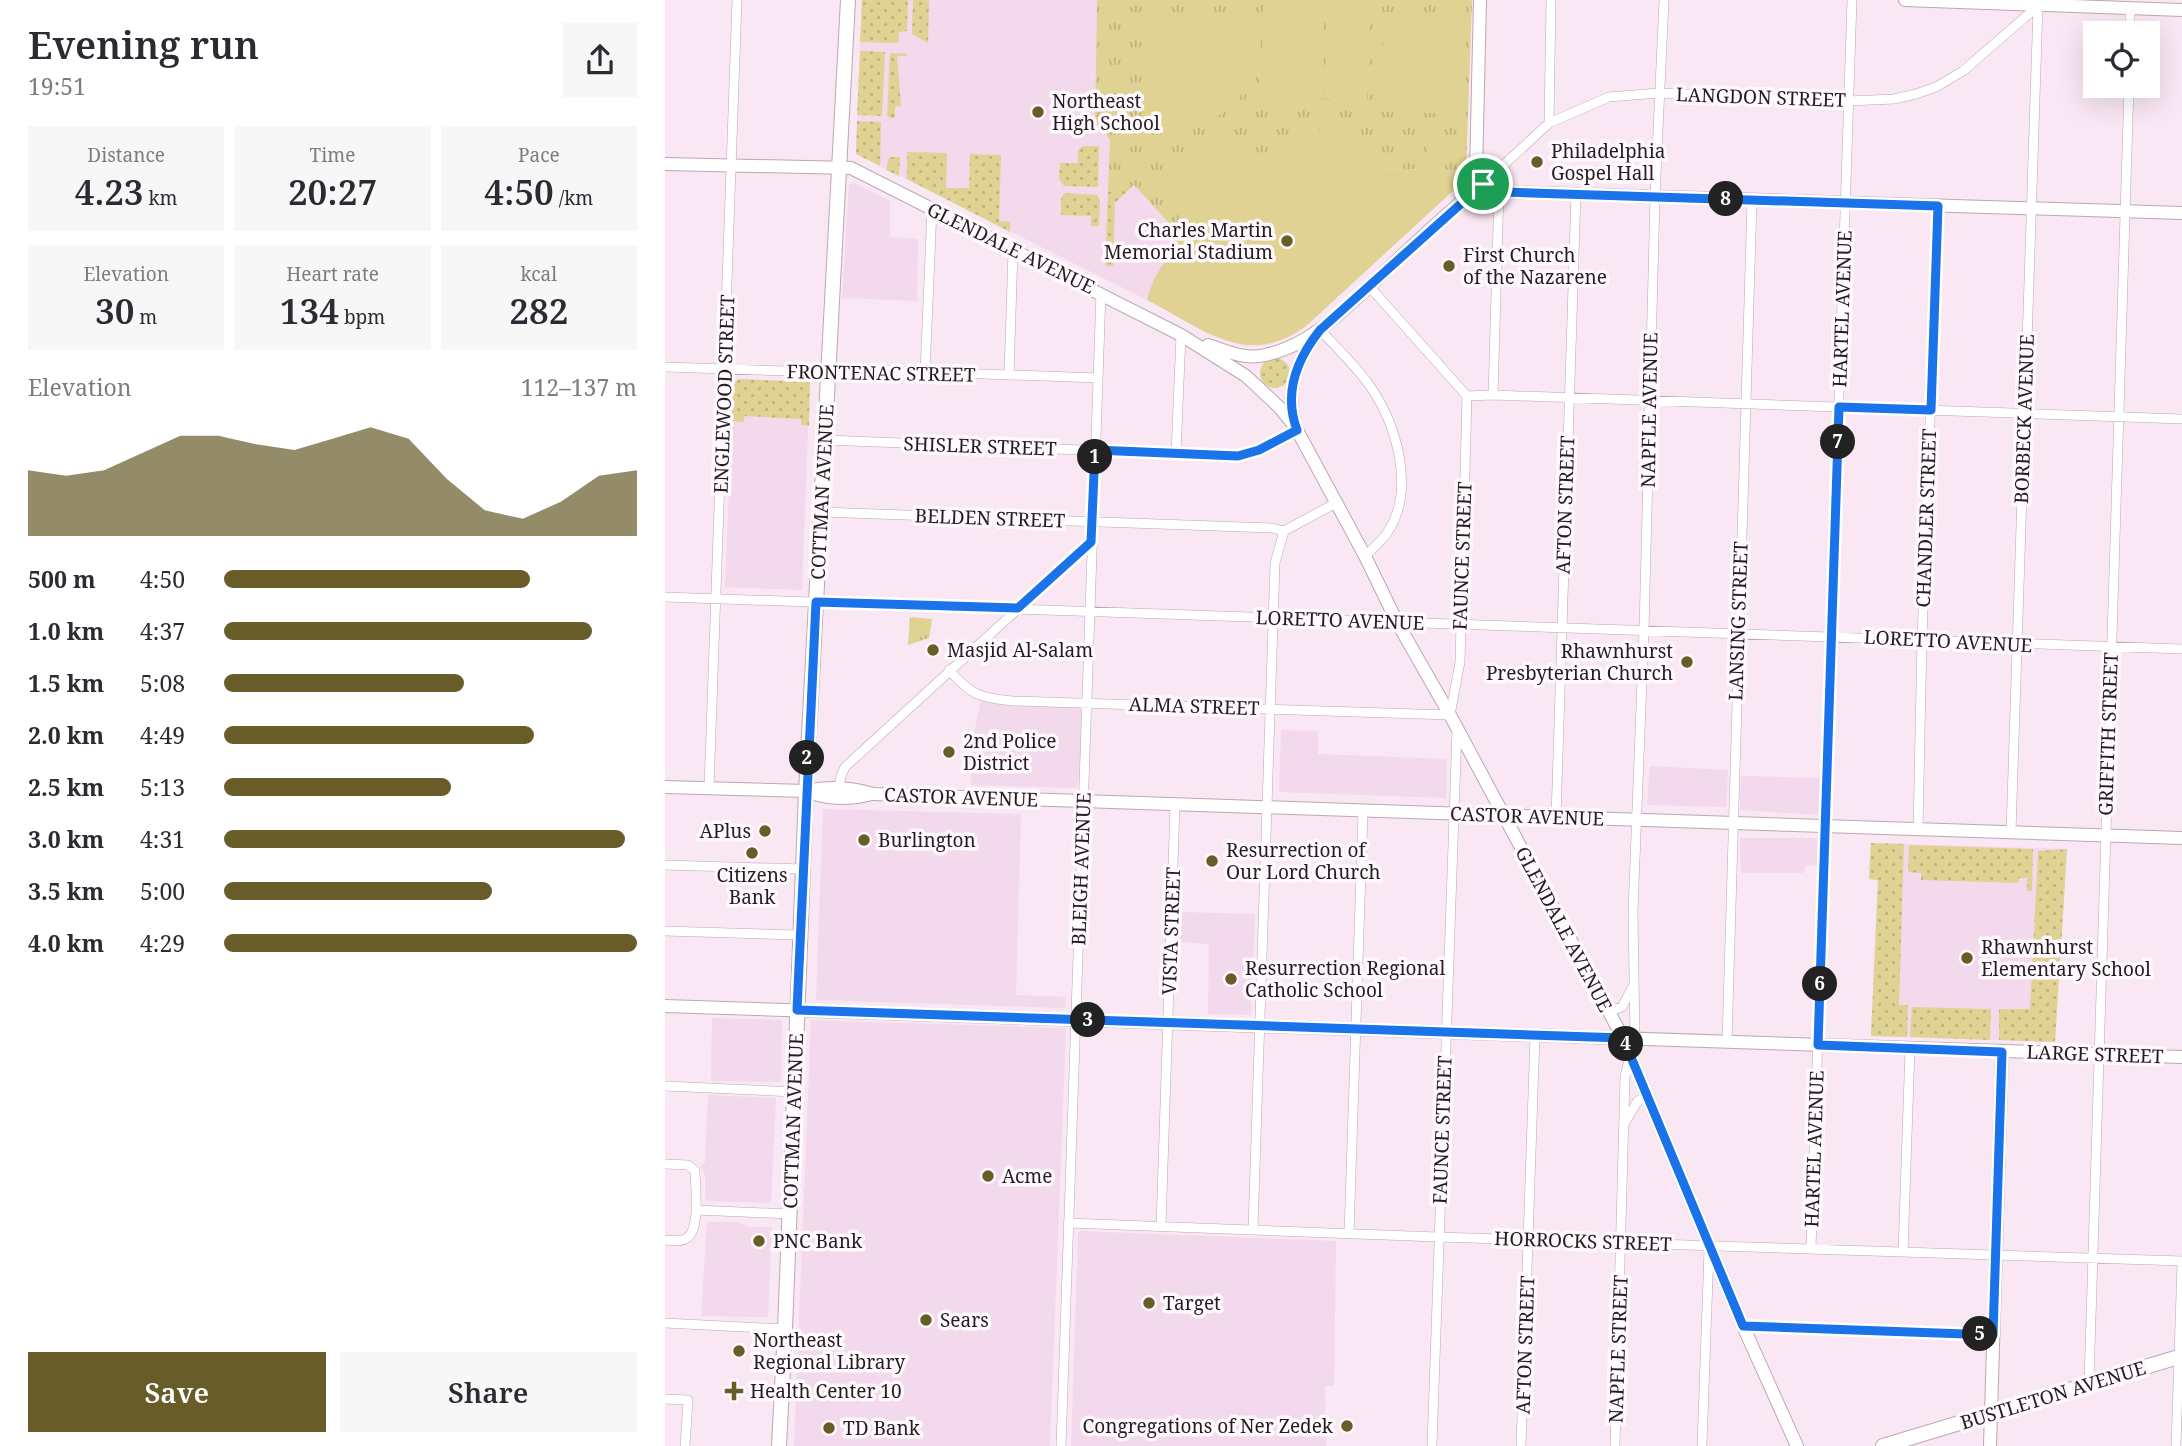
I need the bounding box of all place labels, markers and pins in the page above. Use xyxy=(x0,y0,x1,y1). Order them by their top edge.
place label: Northeast High School xyxy=(1052,88,1160,136)
marker: Northeast High School xyxy=(1030,104,1046,120)
place label: Philadelphia Gospel Hall xyxy=(1551,138,1665,186)
pin xyxy=(1453,154,1513,214)
marker: Philadelphia Gospel Hall xyxy=(1529,154,1545,170)
pin: 8 xyxy=(1709,182,1743,216)
place label: Charles Martin Memorial Stadium xyxy=(1104,217,1273,265)
marker: Charles Martin Memorial Stadium xyxy=(1279,233,1295,249)
place label: First Church of the Nazarene xyxy=(1463,242,1607,290)
marker: First Church of the Nazarene xyxy=(1441,258,1457,274)
pin: 7 xyxy=(1821,424,1855,460)
pin: 1 xyxy=(1077,440,1113,475)
place label: Masjid Al-Salam xyxy=(947,637,1093,663)
place label: Rhawnhurst Presbyterian Church xyxy=(1486,638,1673,686)
marker: Masjid Al-Salam xyxy=(925,642,941,658)
marker: Rhawnhurst Presbyterian Church xyxy=(1679,654,1695,670)
place label: 2nd Police District xyxy=(963,728,1056,776)
pin: 2 xyxy=(789,740,825,776)
marker: 2nd Police District xyxy=(941,744,957,760)
place label: APlus xyxy=(700,818,751,844)
marker: APlus xyxy=(757,823,773,839)
place label: Burlington xyxy=(878,827,976,853)
marker: Burlington xyxy=(856,832,872,848)
place label: Resurrection of Our Lord Church xyxy=(1226,837,1381,885)
marker: Citizens Bank xyxy=(744,845,760,861)
marker: Resurrection of Our Lord Church xyxy=(1204,853,1220,869)
place label: Citizens Bank xyxy=(716,862,788,910)
place label: Rhawnhurst Elementary School xyxy=(1981,934,2151,982)
marker: Rhawnhurst Elementary School xyxy=(1959,950,1975,966)
place label: Resurrection Regional Catholic School xyxy=(1245,955,1445,1003)
pin: 6 xyxy=(1803,967,1837,1002)
marker: Resurrection Regional Catholic School xyxy=(1223,971,1239,987)
pin: 3 xyxy=(1071,1002,1105,1038)
pin: 4 xyxy=(1609,1026,1643,1062)
place label: Acme xyxy=(1002,1163,1052,1189)
marker: Acme xyxy=(980,1168,996,1184)
place label: PNC Bank xyxy=(773,1228,863,1254)
marker: PNC Bank xyxy=(751,1233,767,1249)
place label: Target xyxy=(1163,1290,1221,1316)
marker: Target xyxy=(1141,1295,1157,1311)
place label: Sears xyxy=(940,1307,989,1333)
marker: Sears xyxy=(918,1312,934,1328)
pin: 5 xyxy=(1963,1316,1997,1352)
place label: Northeast Regional Library xyxy=(753,1327,905,1375)
marker: Northeast Regional Library xyxy=(731,1343,747,1359)
place label: Health Center 10 xyxy=(750,1378,902,1404)
marker: Health Center 10 xyxy=(724,1381,744,1401)
place label: Congregations of Ner Zedek xyxy=(1083,1413,1334,1439)
place label: TD Bank xyxy=(843,1415,921,1441)
marker: Congregations of Ner Zedek xyxy=(1339,1418,1355,1434)
marker: TD Bank xyxy=(821,1420,837,1436)

